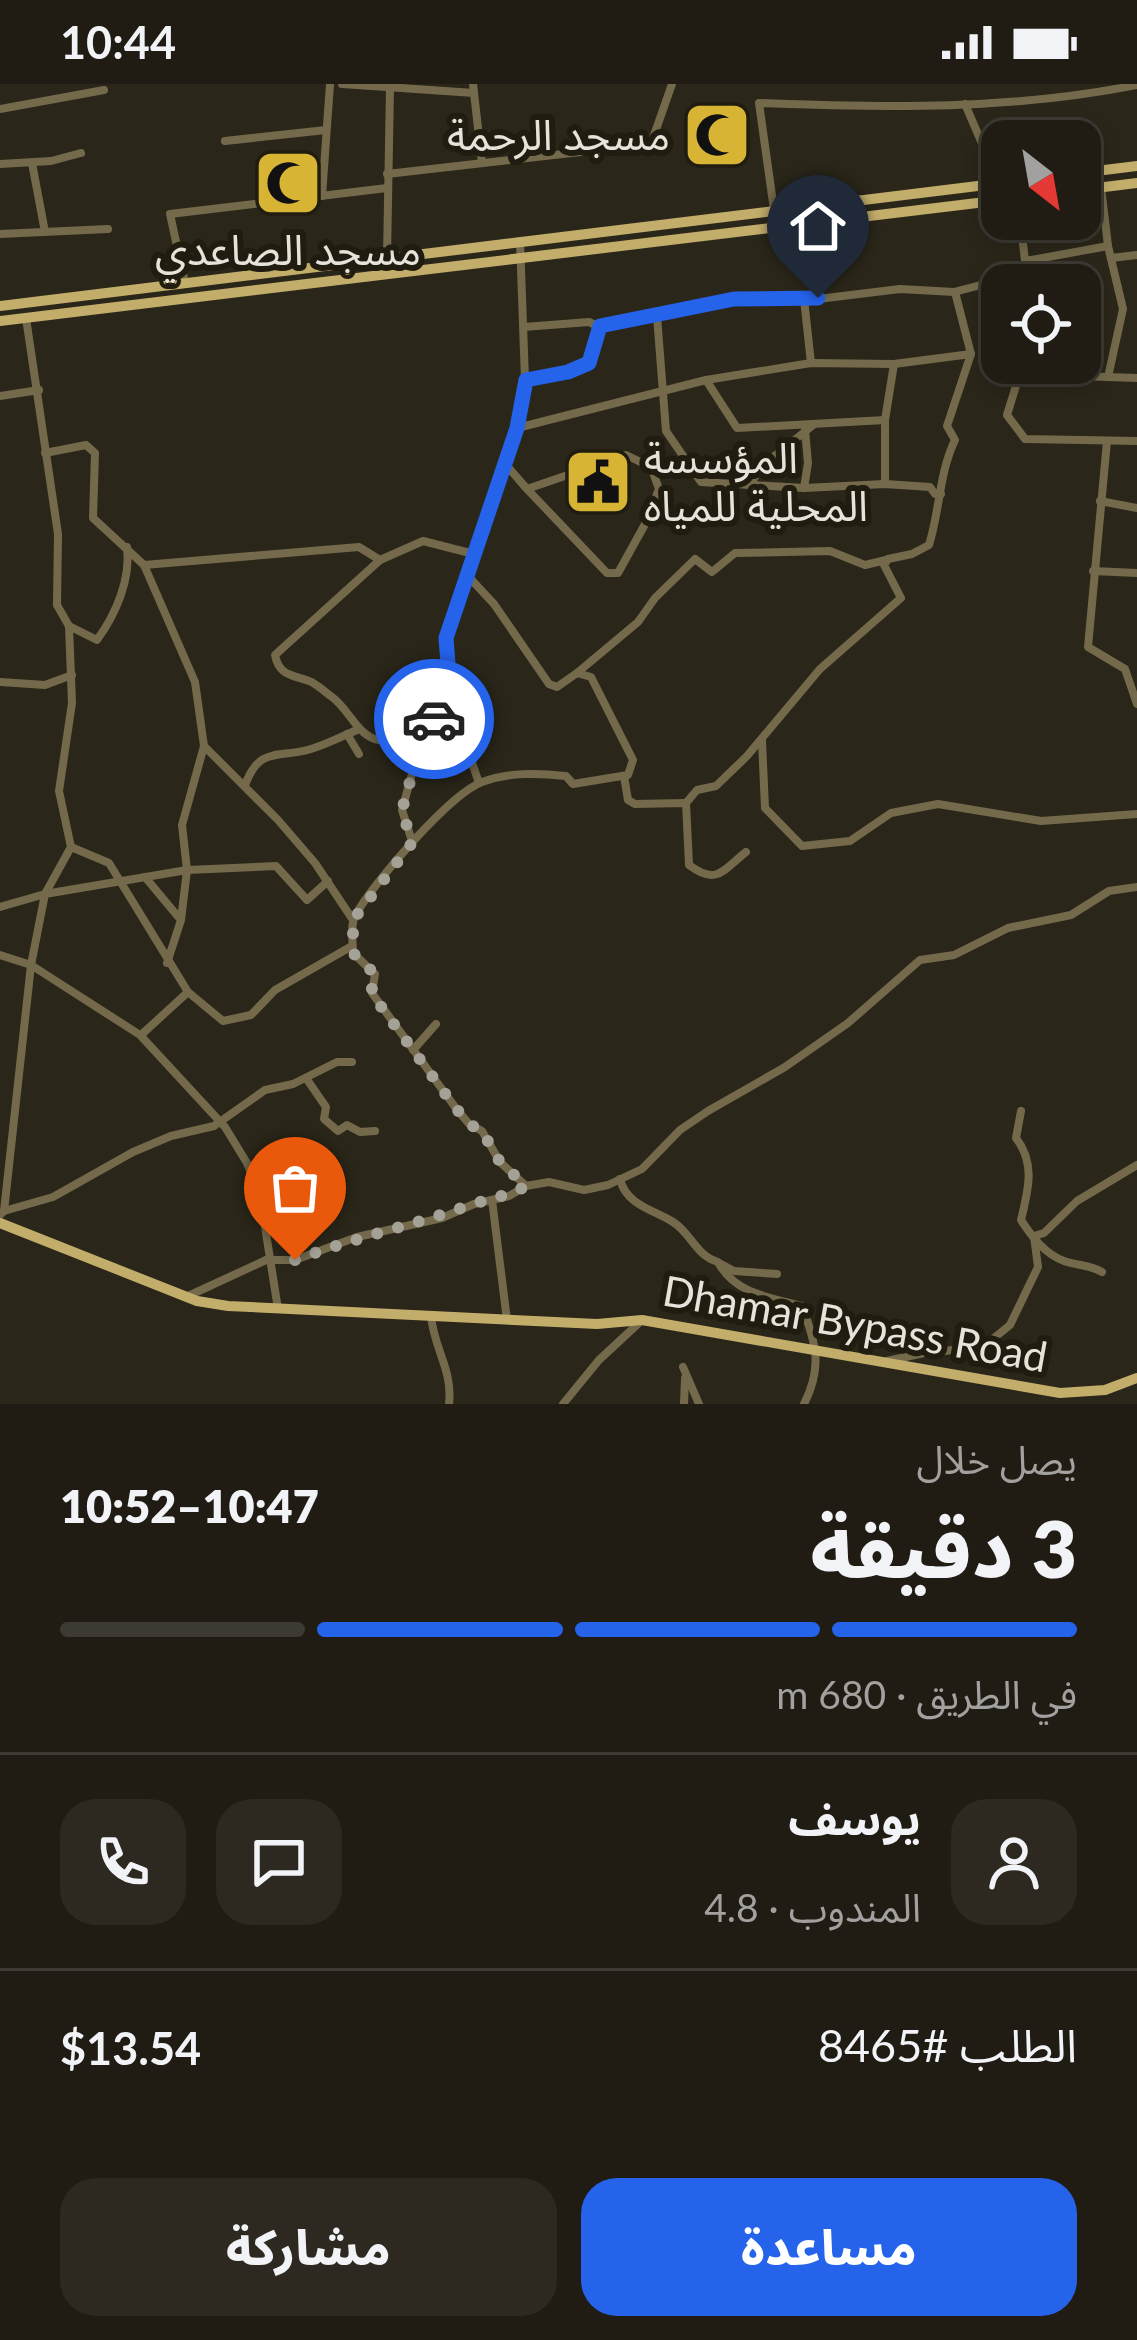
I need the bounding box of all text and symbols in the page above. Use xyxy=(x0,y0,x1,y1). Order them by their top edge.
text: 10:44 xyxy=(60,15,176,69)
mosque icon: مسجد الرحمة xyxy=(682,100,752,170)
place label: مسجد الرحمة xyxy=(447,109,670,160)
north arrow xyxy=(981,120,1101,240)
map controls xyxy=(981,120,1101,384)
mosque icon: مسجد الصاعدي xyxy=(253,148,323,218)
pin xyxy=(767,175,869,298)
icon: home xyxy=(785,193,851,259)
place label: مسجد الصاعدي xyxy=(155,224,421,283)
button: locate xyxy=(981,264,1101,384)
place label: المؤسسة المحلية للمياه xyxy=(644,432,868,530)
public building icon: المؤسسة المحلية للمياه xyxy=(563,447,633,517)
courier xyxy=(374,659,494,779)
icon: car xyxy=(401,686,467,752)
pin xyxy=(244,1137,346,1260)
icon: bag xyxy=(262,1155,328,1221)
street label: Dhamar Bypass Road xyxy=(659,1265,1051,1381)
text: يصل خلال xyxy=(916,1436,1077,1482)
text: 10:47–10:52 xyxy=(60,1479,319,1533)
text: 3 دقيقة xyxy=(810,1501,1077,1595)
text: في الطريق · 680 m xyxy=(776,1671,1077,1717)
text: يوسف xyxy=(788,1791,921,1845)
button: phone xyxy=(60,1799,186,1925)
button: chat xyxy=(216,1799,342,1925)
button: person xyxy=(951,1799,1077,1925)
text: المندوب · 4.8 xyxy=(704,1884,921,1930)
text: الطلب #8465 xyxy=(818,2018,1077,2072)
text: $13.54 xyxy=(60,2021,201,2075)
button: مشاركة xyxy=(60,2178,557,2316)
button: مساعدة xyxy=(581,2178,1077,2316)

